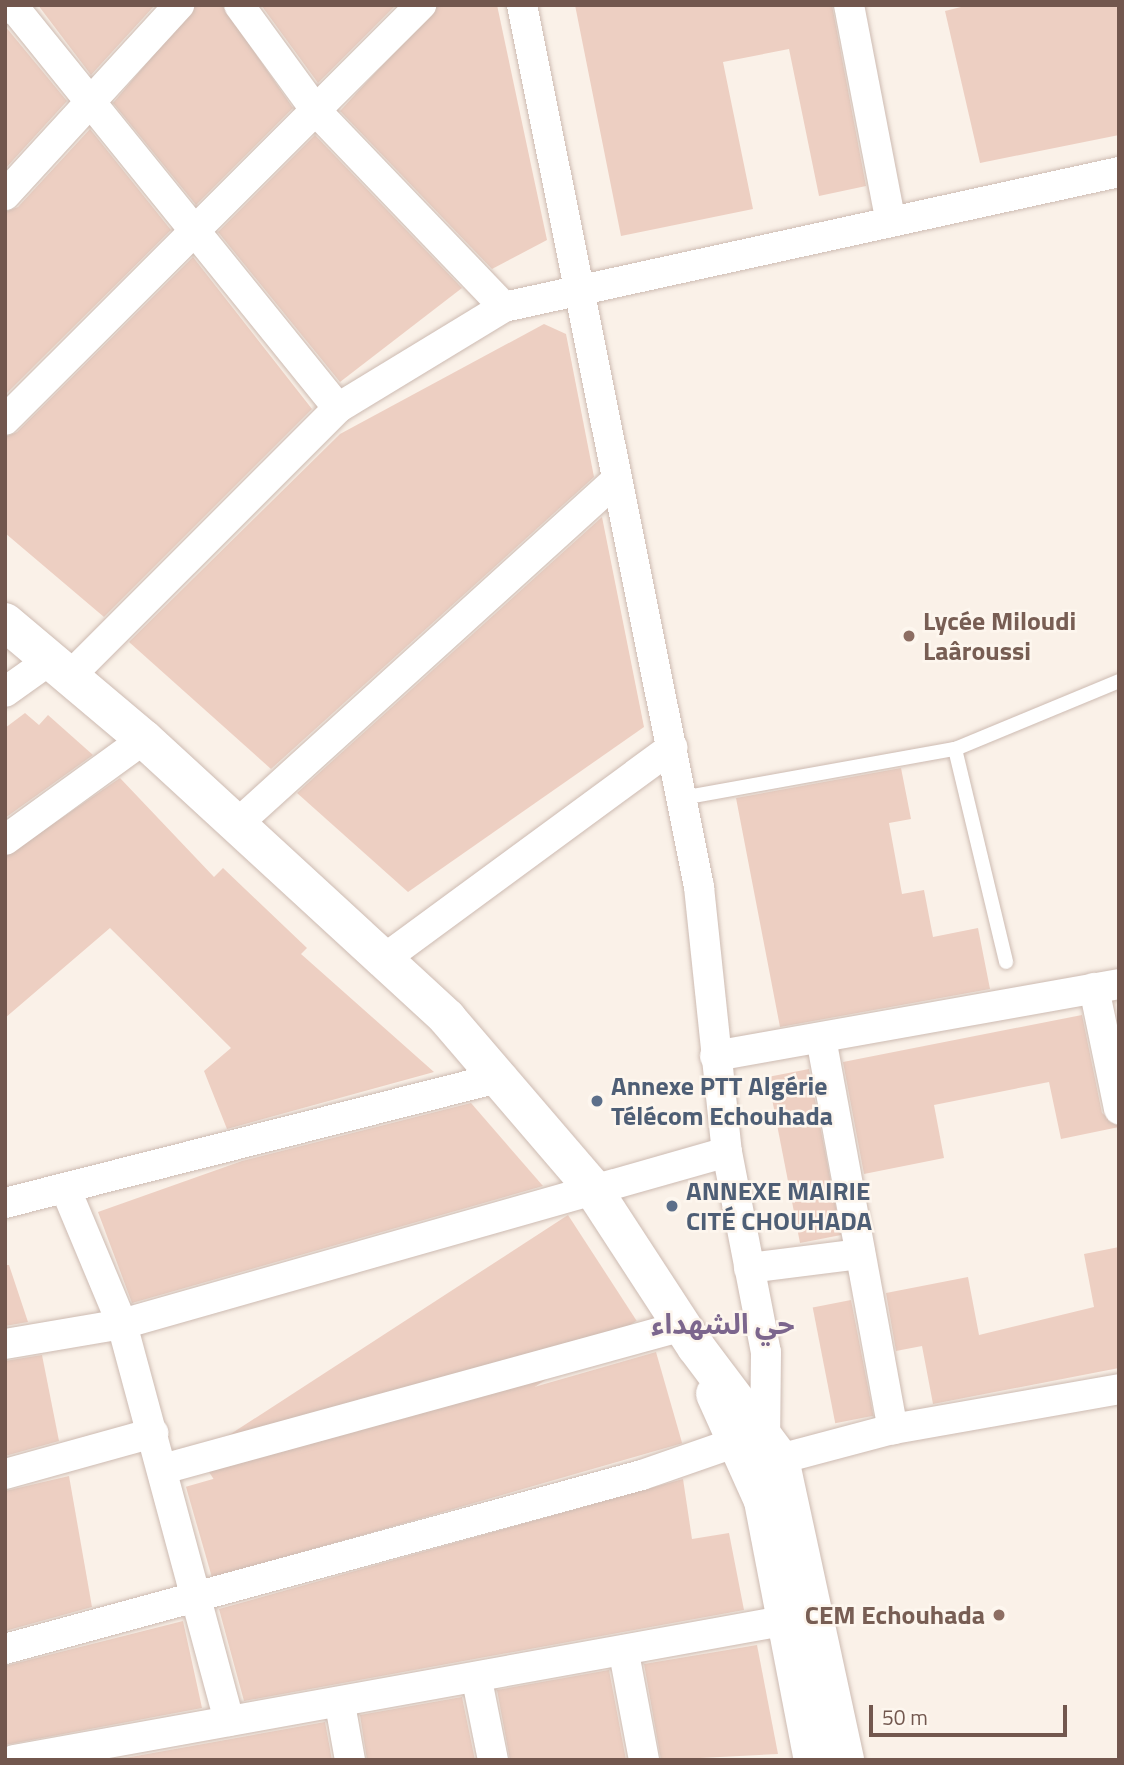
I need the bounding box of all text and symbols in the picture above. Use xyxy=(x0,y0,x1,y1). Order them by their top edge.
place label: Lycée Miloudi Laâroussi xyxy=(923,605,1076,666)
marker: Lycée Miloudi Laâroussi xyxy=(901,628,917,644)
place label: Annexe PTT Algérie Télécom Echouhada xyxy=(611,1070,833,1132)
marker: Annexe PTT Algérie Télécom Echouhada xyxy=(589,1093,605,1109)
place label: ANNEXE MAIRIE CITÉ CHOUHADA xyxy=(686,1175,872,1236)
marker: ANNEXE MAIRIE CITÉ CHOUHADA xyxy=(664,1198,680,1214)
district label: حي الشهداء xyxy=(651,1307,795,1341)
place label: CEM Echouhada xyxy=(805,1599,985,1631)
marker: CEM Echouhada xyxy=(991,1607,1007,1623)
scale bar xyxy=(872,1692,1070,1736)
text: 50 m xyxy=(882,1701,928,1733)

